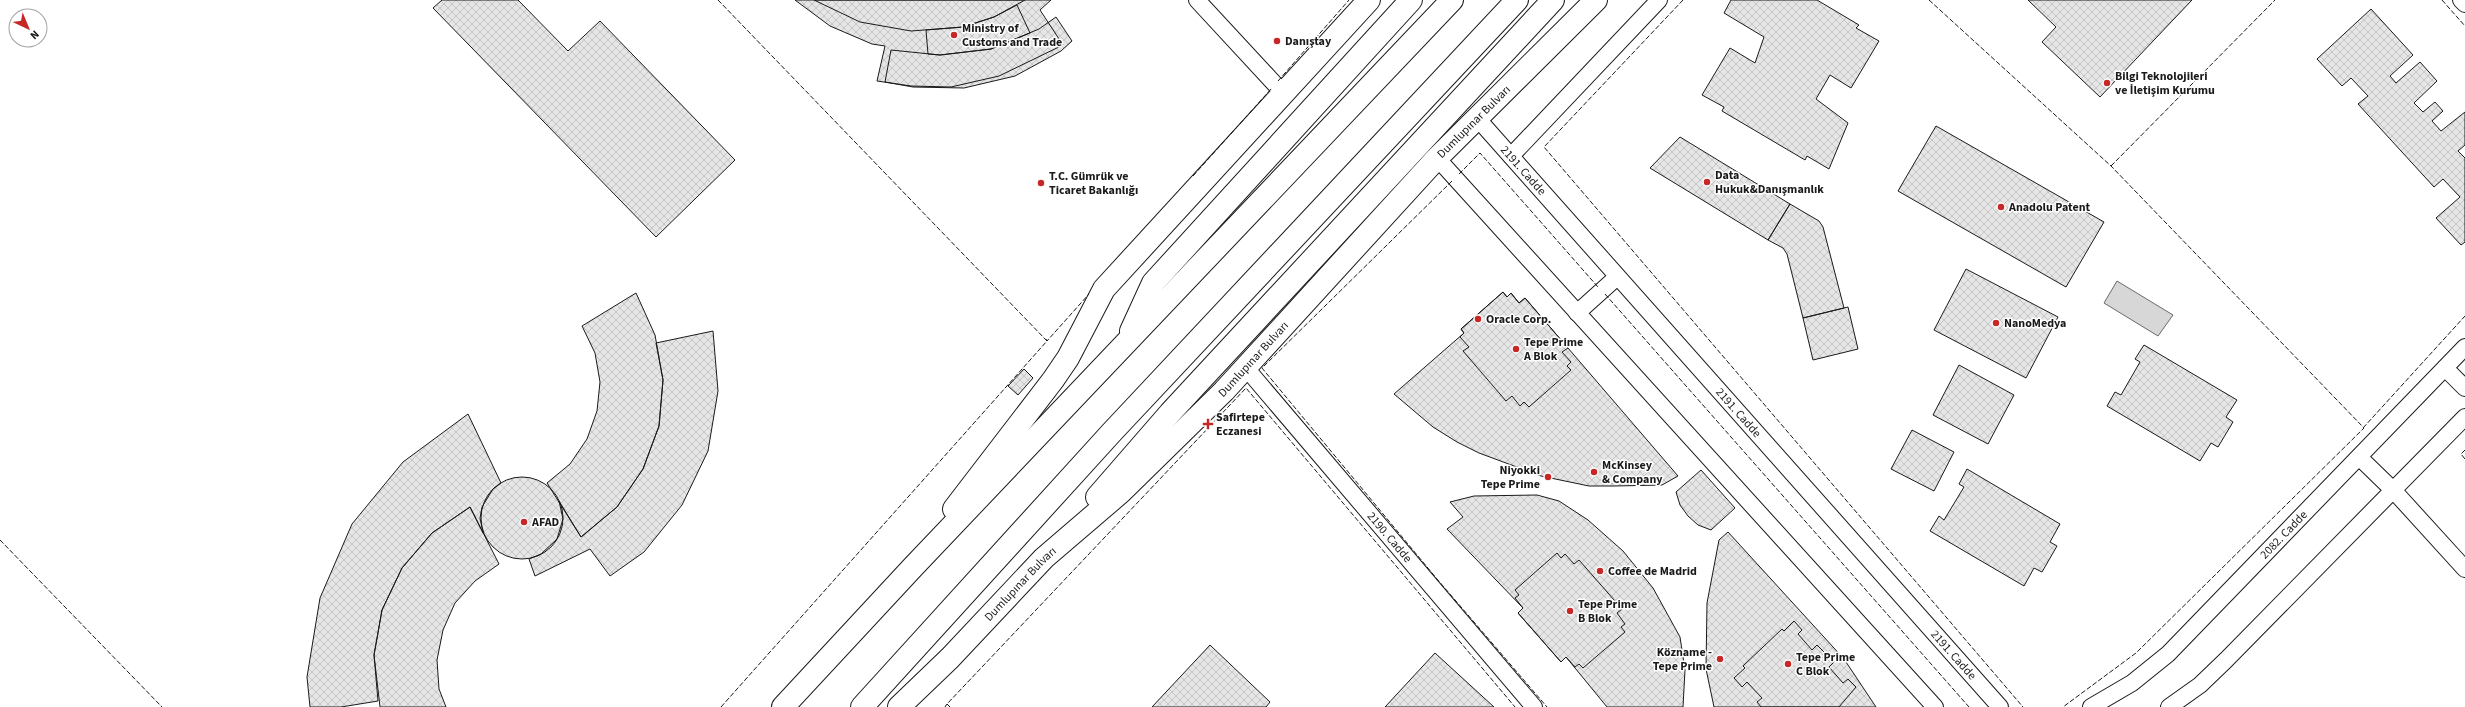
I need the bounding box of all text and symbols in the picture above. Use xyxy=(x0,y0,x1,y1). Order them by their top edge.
north arrow xyxy=(8,8,48,48)
place label: Ministry of Customs and Trade xyxy=(962,20,1062,51)
text: N xyxy=(27,27,42,43)
marker: Ministry of Customs and Trade xyxy=(949,30,959,40)
place label: Danıştay xyxy=(1285,33,1332,50)
marker: Danıştay xyxy=(1272,36,1282,46)
place label: Bilgi Teknolojileri ve İletişim Kurumu xyxy=(2115,68,2215,99)
marker: Bilgi Teknolojileri ve İletişim Kurumu xyxy=(2102,78,2112,88)
street label: Dumlupınar Bulvarı xyxy=(1433,82,1515,162)
street label: 2191. Cadde xyxy=(1496,142,1550,199)
place label: Data Hukuk&Danışmanlık xyxy=(1715,167,1824,198)
place label: T.C. Gümrük ve Ticaret Bakanlığı xyxy=(1049,168,1138,199)
marker: Data Hukuk&Danışmanlık xyxy=(1702,177,1712,187)
marker: T.C. Gümrük ve Ticaret Bakanlığı xyxy=(1036,178,1046,188)
place label: Anadolu Patent xyxy=(2008,199,2091,216)
marker: Anadolu Patent xyxy=(1996,202,2006,212)
place label: Oracle Corp. xyxy=(1486,311,1551,328)
marker: Oracle Corp. xyxy=(1473,314,1483,324)
place label: NanoMedya xyxy=(2004,315,2066,332)
street label: Dumlupınar Bulvarı xyxy=(1215,318,1293,401)
marker: NanoMedya xyxy=(1991,318,2001,328)
place label: Tepe Prime A Blok xyxy=(1523,334,1583,365)
marker: Tepe Prime A Blok xyxy=(1511,344,1521,354)
street label: 2191. Cadde xyxy=(1711,384,1765,442)
place label: Safirtepe Eczanesi xyxy=(1216,409,1265,440)
marker: Safirtepe Eczanesi xyxy=(1203,419,1213,429)
place label: McKinsey & Company xyxy=(1602,457,1663,488)
place label: Niyokki Tepe Prime xyxy=(1481,462,1540,493)
marker: McKinsey & Company xyxy=(1589,467,1599,477)
marker: Niyokki Tepe Prime xyxy=(1543,472,1553,482)
street label: 2082. Cadde xyxy=(2256,507,2311,563)
street label: 2190. Cadde xyxy=(1363,509,1416,566)
place label: AFAD xyxy=(531,514,560,531)
marker: AFAD xyxy=(519,517,529,527)
street label: Dumlupınar Bulvarı xyxy=(981,543,1060,625)
place label: Coffee de Madrid xyxy=(1608,563,1697,580)
marker: Coffee de Madrid xyxy=(1595,566,1605,576)
place label: Tepe Prime B Blok xyxy=(1578,596,1637,627)
marker: Tepe Prime B Blok xyxy=(1565,606,1575,616)
street label: 2191. Cadde xyxy=(1927,627,1980,684)
place label: Közname - Tepe Prime xyxy=(1653,644,1712,675)
place label: Tepe Prime C Blok xyxy=(1796,649,1855,680)
marker: Közname - Tepe Prime xyxy=(1715,654,1725,664)
marker: Tepe Prime C Blok xyxy=(1783,659,1793,669)

